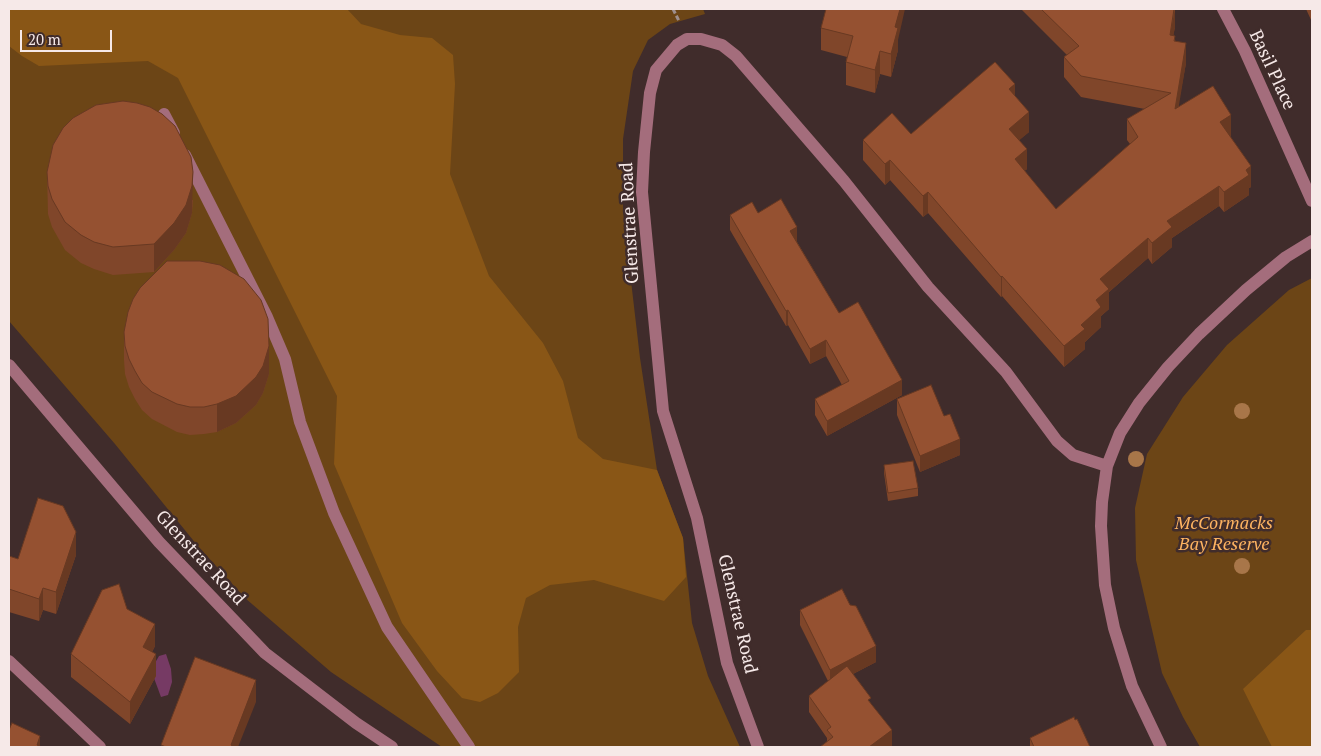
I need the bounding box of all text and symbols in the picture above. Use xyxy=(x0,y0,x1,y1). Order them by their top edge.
scale bar xyxy=(22,20,115,52)
street label: Basil Place xyxy=(1244,27,1300,113)
text: 20 m xyxy=(28,29,61,49)
street label: Glenstrae Road xyxy=(616,162,644,284)
street label: Glenstrae Road xyxy=(151,506,249,610)
park label: McCormacks Bay Reserve xyxy=(1175,513,1273,556)
street label: Glenstrae Road xyxy=(713,552,761,676)

